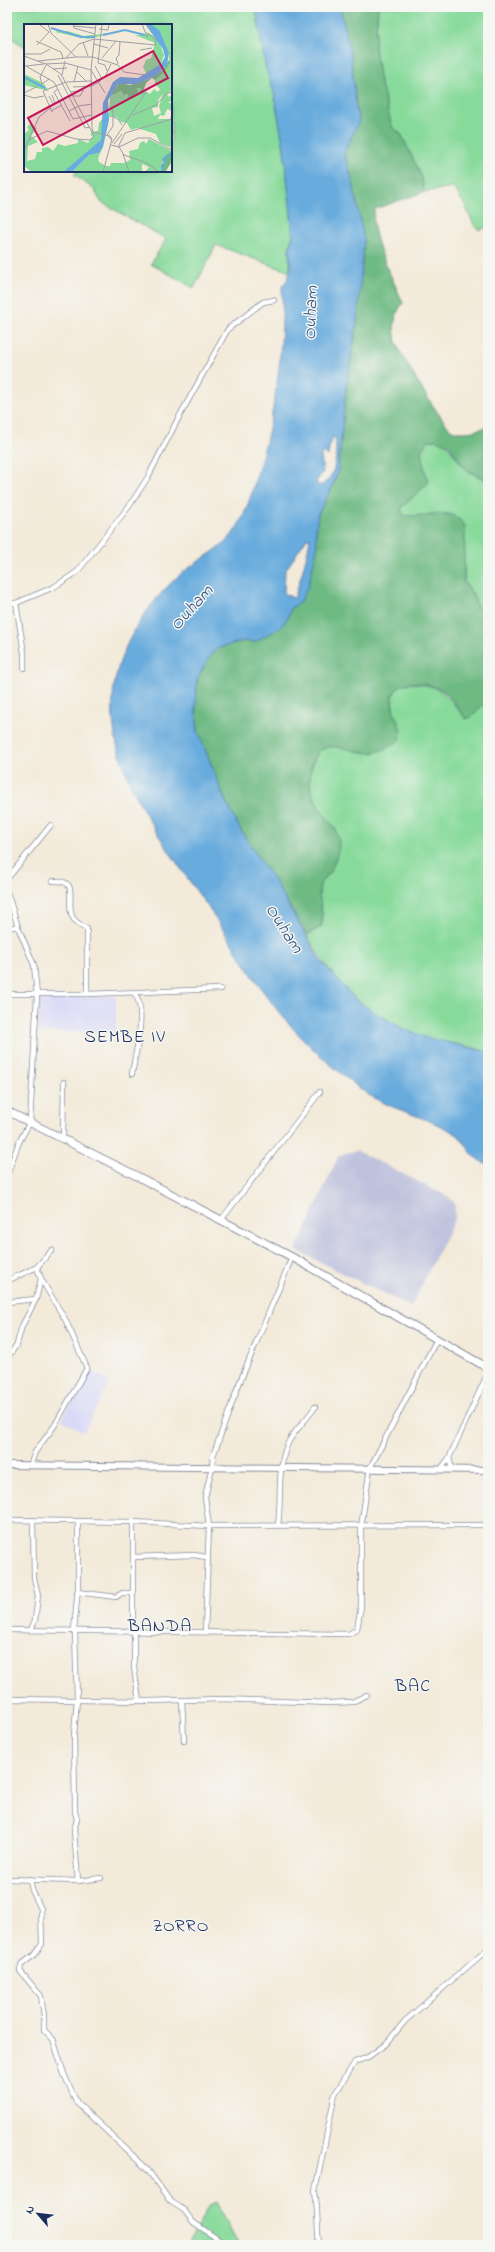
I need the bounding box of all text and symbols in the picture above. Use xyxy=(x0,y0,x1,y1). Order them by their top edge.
inset map xyxy=(24,24,172,172)
water label: Ouham xyxy=(298,284,326,341)
water label: Ouham xyxy=(165,579,221,637)
water label: Ouham xyxy=(258,899,310,960)
district label: SEMBE IV xyxy=(84,1025,166,1051)
district label: BANDA xyxy=(127,1614,192,1640)
district label: BAC xyxy=(394,1674,431,1700)
district label: ZORRO xyxy=(152,1914,210,1940)
north arrow xyxy=(18,2194,58,2234)
text: N xyxy=(21,2203,39,2217)

